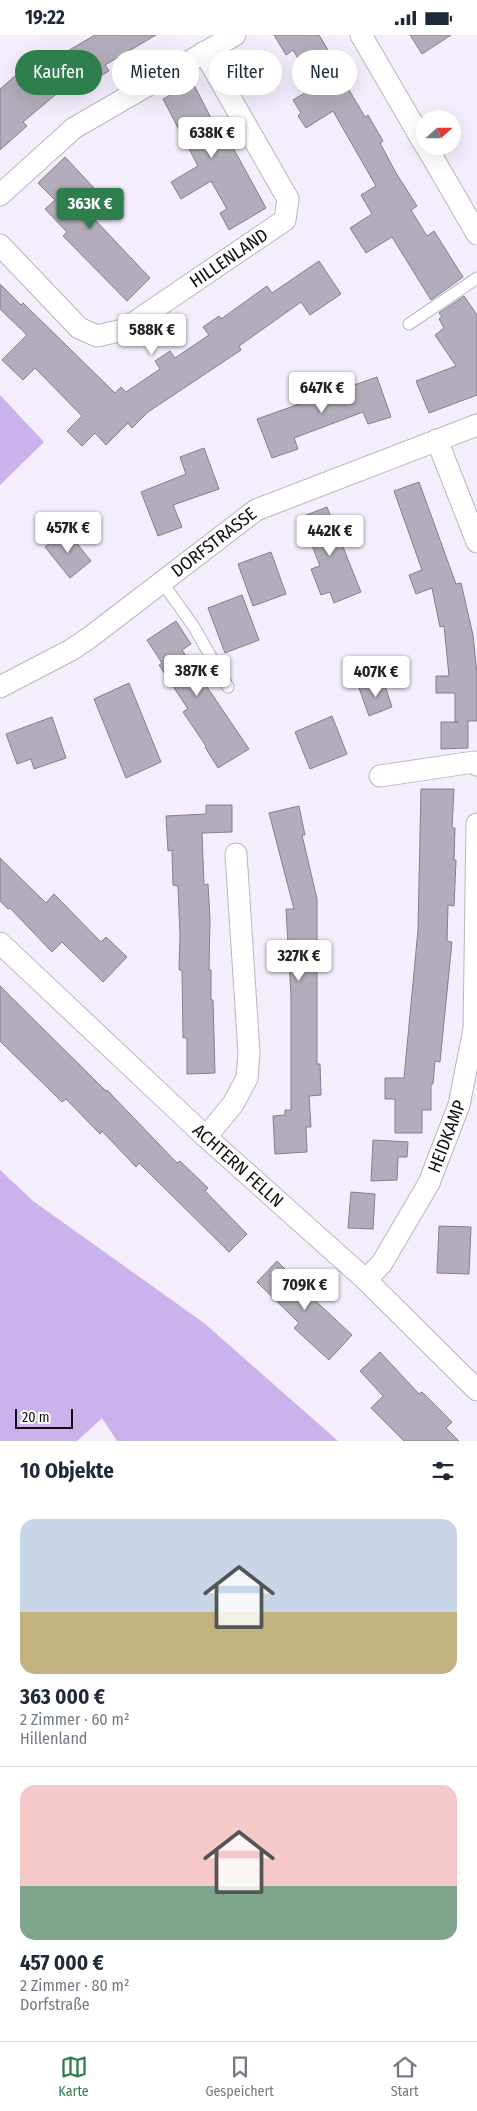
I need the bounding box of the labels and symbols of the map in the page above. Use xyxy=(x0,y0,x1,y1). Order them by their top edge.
north arrow xyxy=(416,110,461,155)
pin: 638K € xyxy=(171,117,253,159)
pin: 363K € xyxy=(49,187,131,230)
street label: HILLENLAND xyxy=(186,224,272,292)
pin: 588K € xyxy=(111,313,193,356)
pin: 647K € xyxy=(281,371,363,414)
street label: DORFSTRASSE xyxy=(167,503,261,582)
pin: 457K € xyxy=(27,511,109,554)
pin: 442K € xyxy=(289,515,371,557)
pin: 387K € xyxy=(156,655,238,697)
pin: 407K € xyxy=(335,655,417,698)
pin: 327K € xyxy=(258,939,340,982)
street label: HEIDKAMP xyxy=(423,1097,471,1176)
street label: ACHTERN FELLN xyxy=(188,1119,288,1212)
pin: 709K € xyxy=(264,1269,346,1311)
scale bar xyxy=(15,1406,72,1429)

